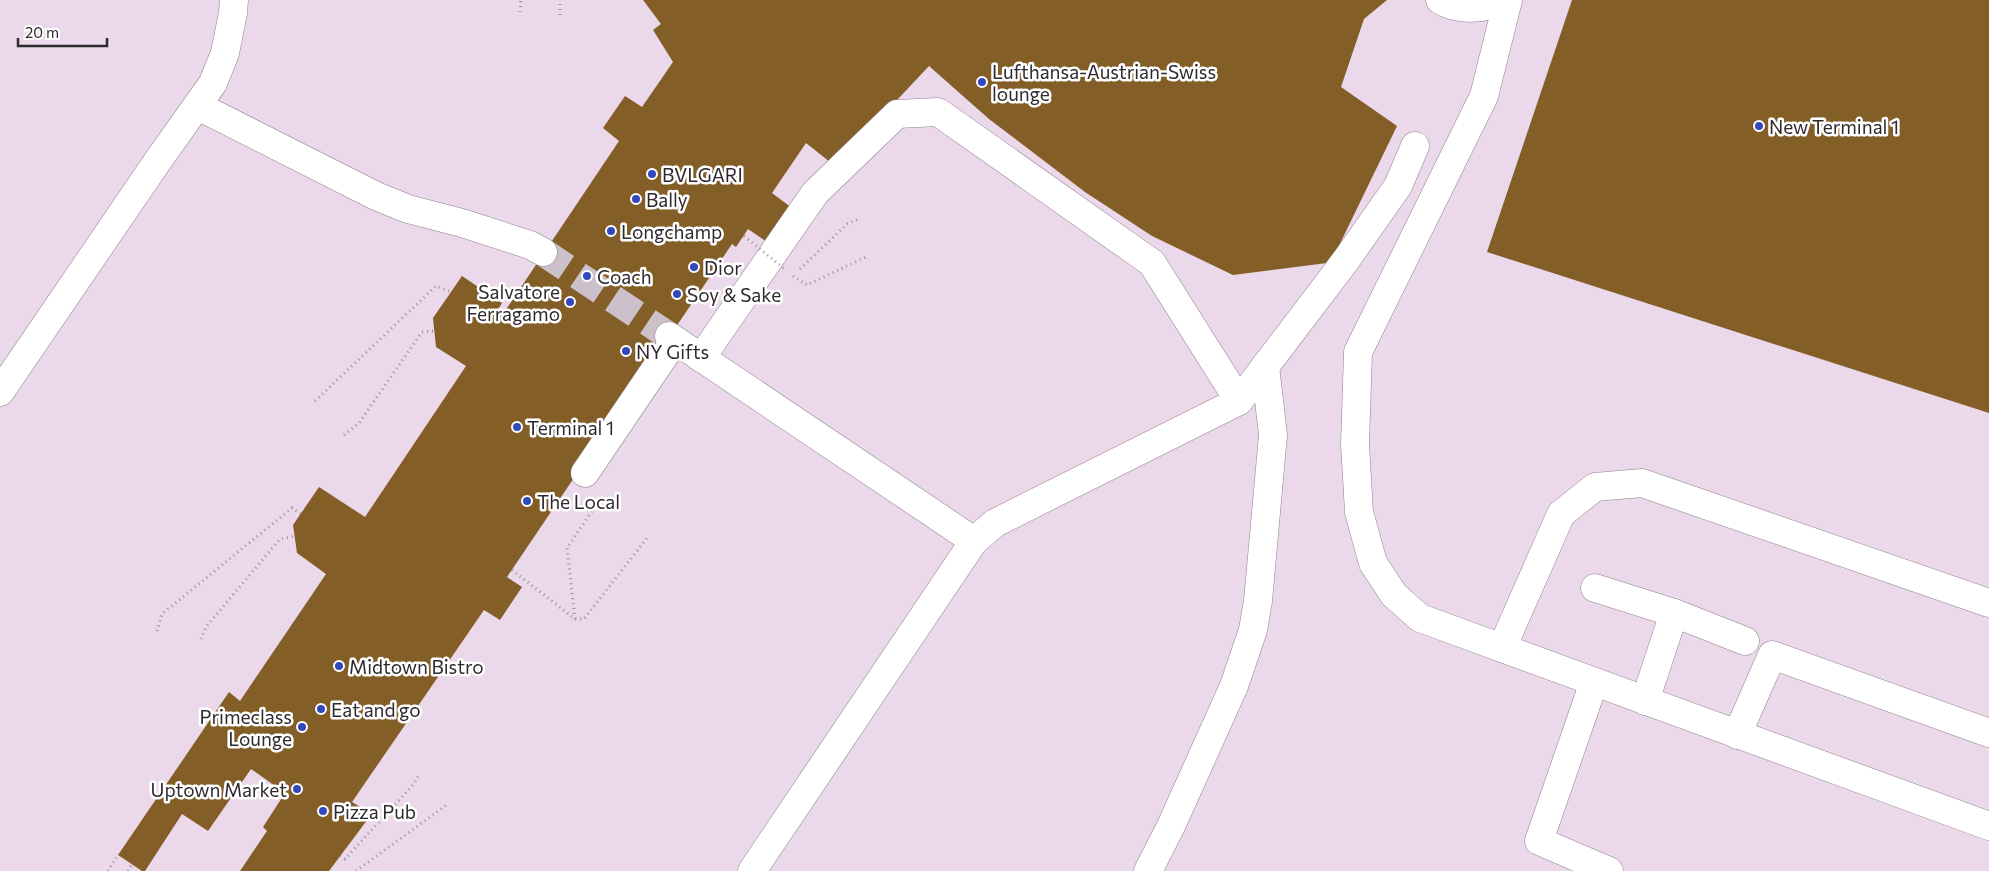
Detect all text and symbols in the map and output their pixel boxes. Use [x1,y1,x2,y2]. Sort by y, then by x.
scale bar [18,15,106,47]
text: 20 m [25,23,59,41]
place label: Lufthansa-Austrian-Swiss lounge [992,60,1216,105]
marker: Lufthansa-Austrian-Swiss lounge [976,76,988,88]
place label: New Terminal 1 [1769,115,1899,138]
marker: New Terminal 1 [1753,120,1765,132]
place label: BVLGARI [662,163,743,186]
marker: BVLGARI [646,168,658,180]
place label: Bally [646,188,688,211]
marker: Bally [630,193,642,205]
place label: Longchamp [621,220,722,243]
marker: Longchamp [605,225,617,237]
place label: Dior [704,256,742,279]
marker: Dior [688,261,700,273]
place label: Coach [597,265,652,288]
marker: Coach [581,270,593,282]
place label: Salvatore Ferragamo [467,280,560,325]
place label: Soy & Sake [687,283,781,306]
marker: Soy & Sake [671,288,683,300]
marker: Salvatore Ferragamo [564,296,576,308]
place label: NY Gifts [636,340,709,363]
marker: NY Gifts [620,345,632,357]
place label: Terminal 1 [527,416,614,439]
marker: Terminal 1 [511,421,523,433]
place label: The Local [537,490,620,513]
marker: The Local [521,495,533,507]
place label: Midtown Bistro [349,655,484,678]
marker: Midtown Bistro [333,660,345,672]
place label: Eat and go [331,698,421,721]
marker: Eat and go [315,703,327,715]
place label: Primeclass Lounge [200,705,292,750]
marker: Primeclass Lounge [296,721,308,733]
place label: Uptown Market [151,778,287,801]
marker: Uptown Market [291,783,303,795]
place label: Pizza Pub [333,800,416,823]
marker: Pizza Pub [317,805,329,817]

